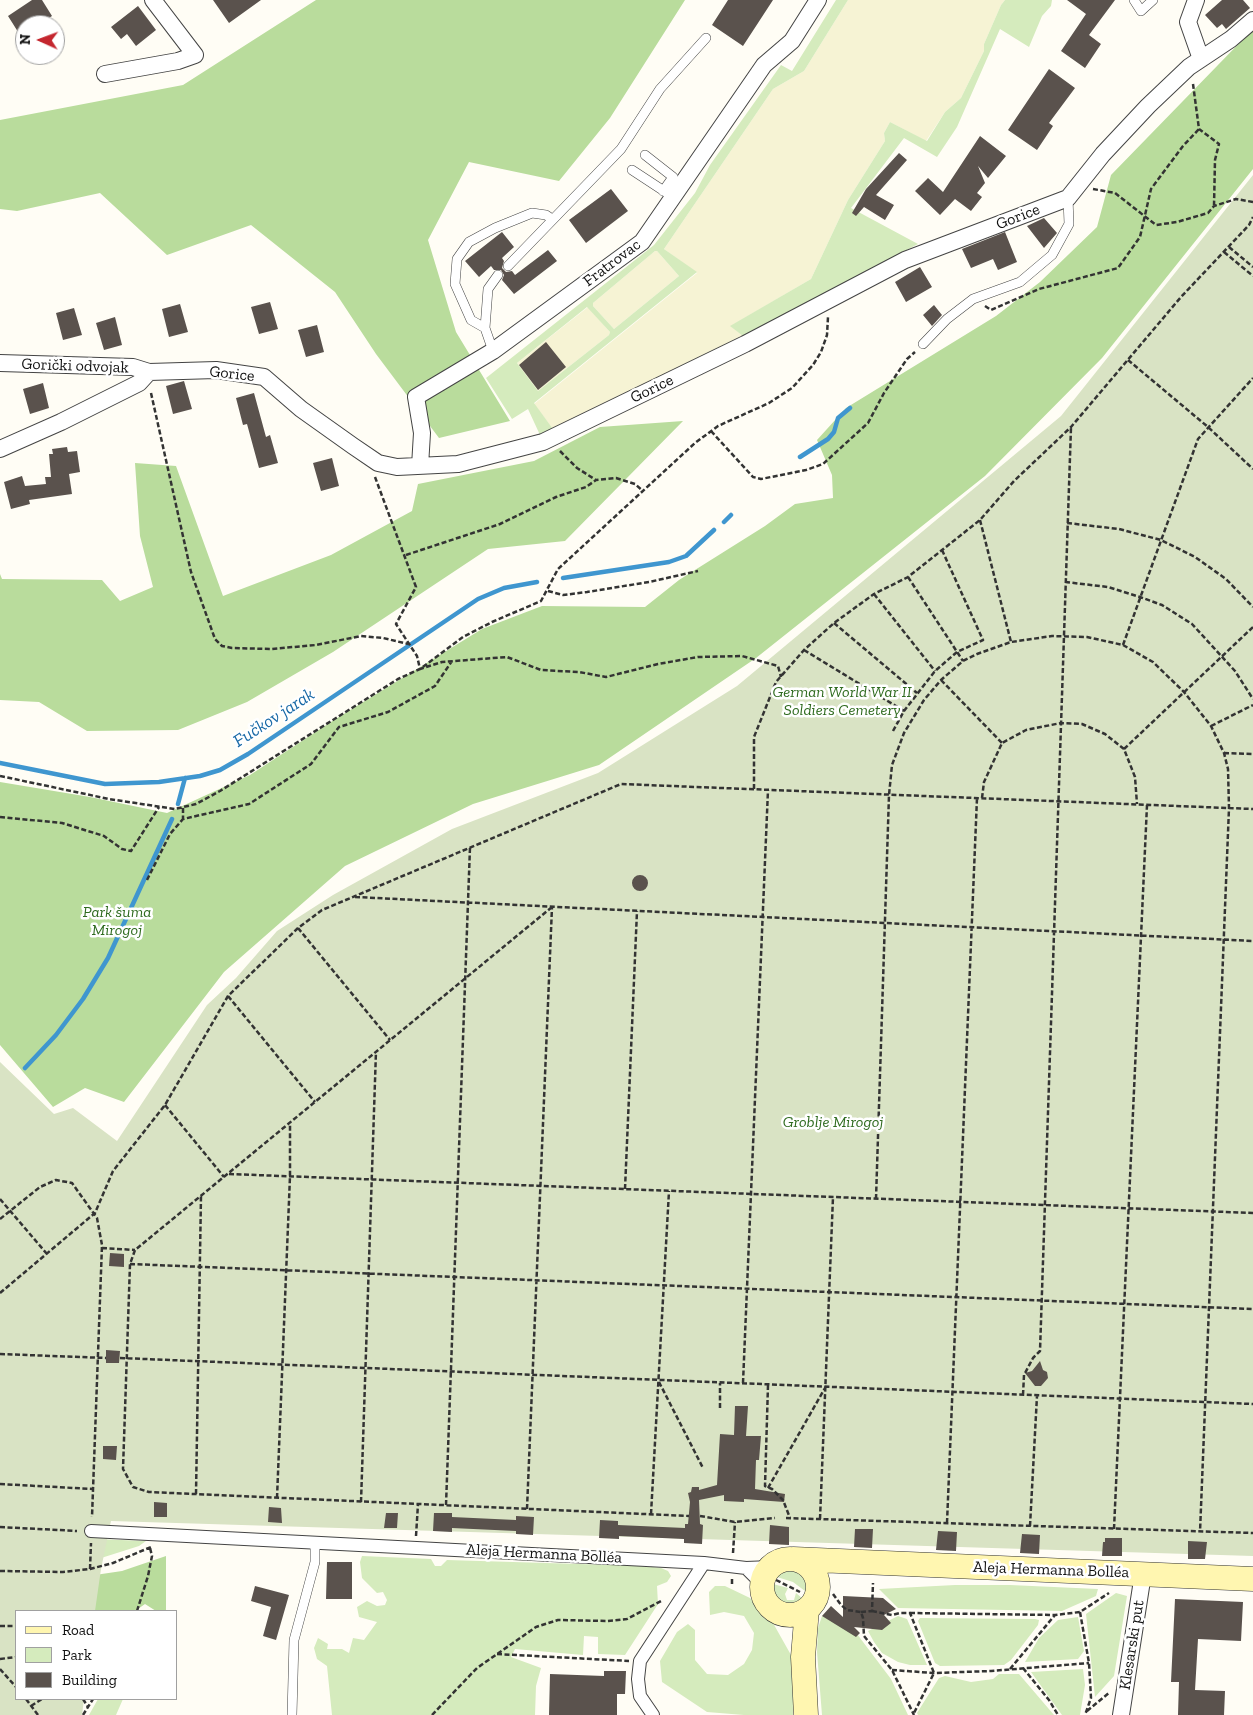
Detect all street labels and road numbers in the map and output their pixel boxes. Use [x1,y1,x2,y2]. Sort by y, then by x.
street label: Gorice [993,200,1043,234]
street label: Fratrovac [579,235,645,291]
street label: Gorički odvojak [21,355,129,377]
street label: Gorice [208,362,256,386]
street label: Gorice [627,370,677,408]
street label: Aleja Hermanna Bolléa [465,1540,623,1568]
street label: Aleja Hermanna Bolléa [973,1558,1129,1582]
street label: Klesarski put [1115,1599,1149,1691]

